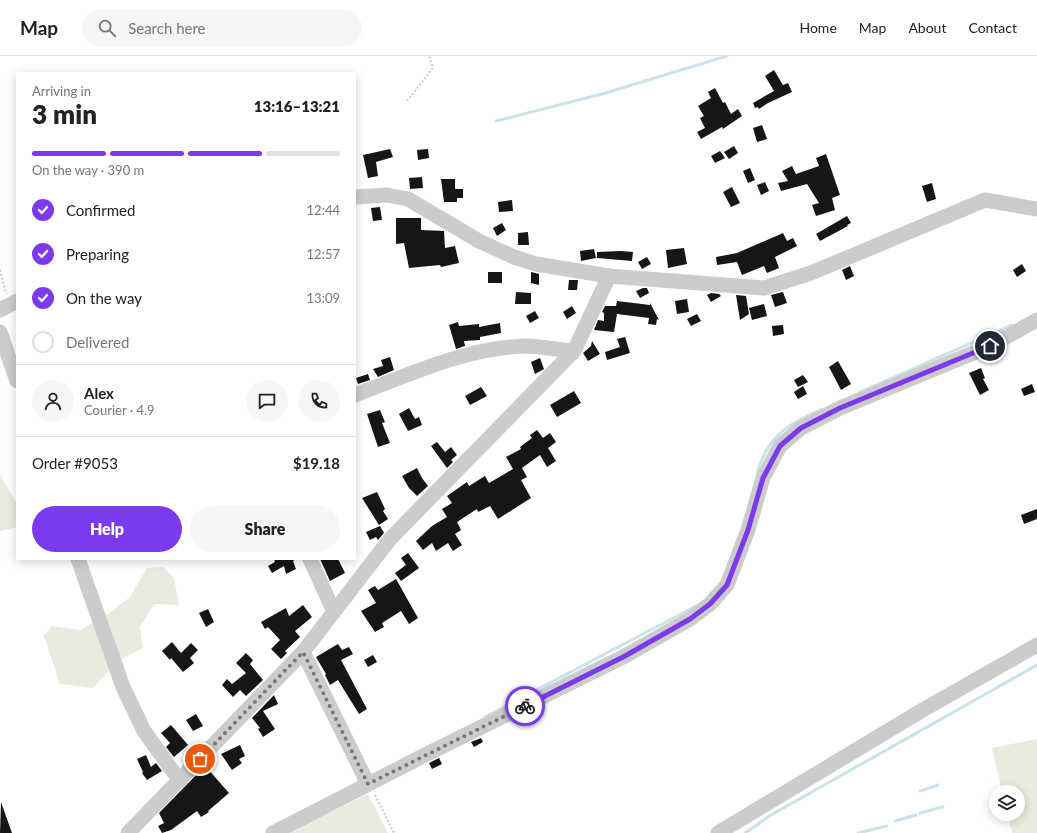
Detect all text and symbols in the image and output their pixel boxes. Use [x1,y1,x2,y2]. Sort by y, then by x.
search box [82,10,362,46]
text: Map [20,16,58,39]
icon: search [96,17,118,39]
text: Search here [128,19,206,37]
text: Home [799,19,837,36]
text: Map [859,19,886,36]
text: About [908,19,946,36]
text: Contact [968,19,1017,36]
text: Arriving in [32,83,91,99]
text: 13:16–13:21 [254,97,340,115]
text: 3 min [32,98,97,130]
text: On the way · 390 m [32,162,144,178]
icon: check [32,199,54,221]
text: Confirmed [66,201,135,219]
text: 12:44 [307,202,340,218]
icon: check [32,243,54,265]
text: Preparing [66,245,129,263]
text: 12:57 [307,246,340,262]
icon: check [32,287,54,309]
text: On the way [66,289,142,307]
text: 13:09 [307,290,340,306]
pin [973,329,1007,363]
text: Delivered [66,333,129,351]
icon: home [979,335,1001,357]
button: person [32,380,74,422]
button: chat [246,380,288,422]
button: phone [298,380,340,422]
text: Alex [84,384,114,402]
text: Courier · 4.9 [84,402,155,418]
text: Order #9053 [32,454,118,472]
text: $19.18 [293,454,340,472]
button: Help [32,506,182,552]
button: Share [190,506,340,552]
courier [505,686,545,726]
icon: bike [514,695,536,717]
pin [183,742,217,776]
icon: bag [189,748,211,770]
map controls [989,785,1025,821]
button: layers [989,785,1025,821]

